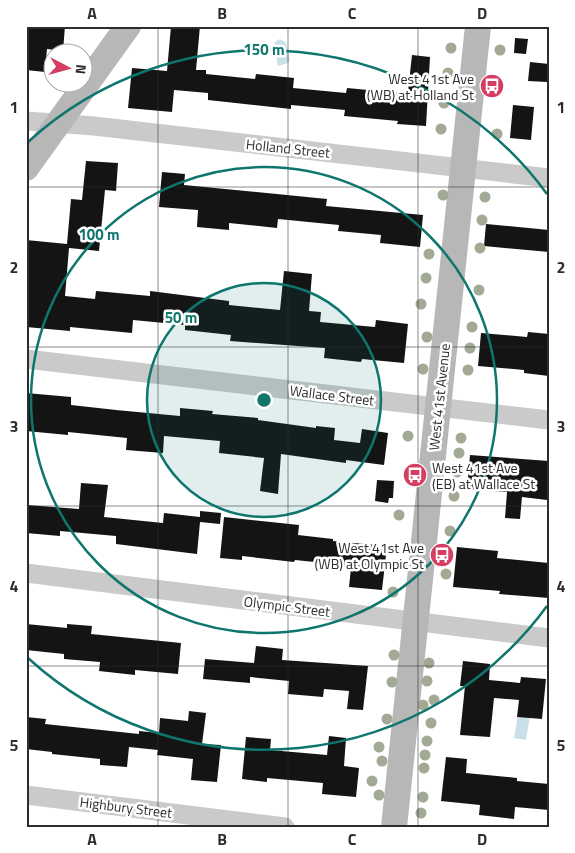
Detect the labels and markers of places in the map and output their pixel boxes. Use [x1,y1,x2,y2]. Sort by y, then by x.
place label: West 41st Ave (WB) at Holland St [367,68,474,105]
bus stop icon: West 41st Ave (WB) at Holland St [479,73,505,99]
centre of rings [255,391,273,409]
place label: West 41st Ave (EB) at Wallace St [432,457,535,494]
bus stop icon: West 41st Ave (EB) at Wallace St [402,462,428,488]
place label: West 41st Ave (WB) at Olympic St [315,537,424,574]
bus stop icon: West 41st Ave (WB) at Olympic St [429,542,455,568]

